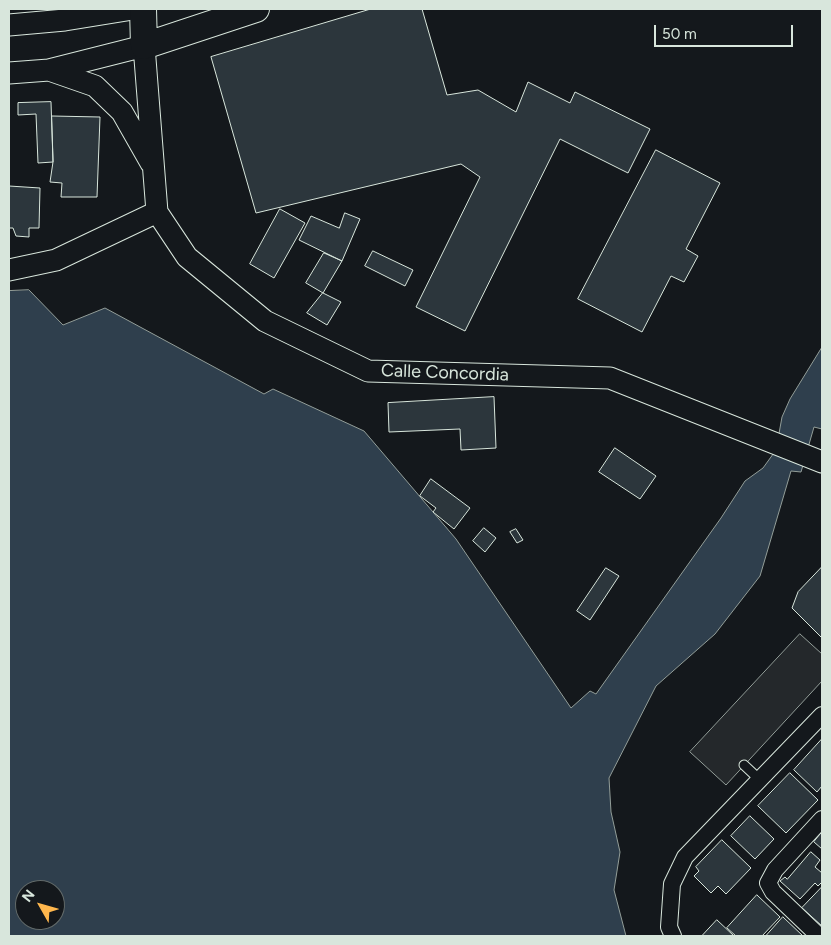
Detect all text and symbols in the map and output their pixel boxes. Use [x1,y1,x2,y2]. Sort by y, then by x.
scale bar [656,15,795,47]
text: 50 m [662,25,697,43]
street label: Calle Concordia [381,360,509,386]
north arrow [15,880,65,930]
text: N [19,887,39,906]

